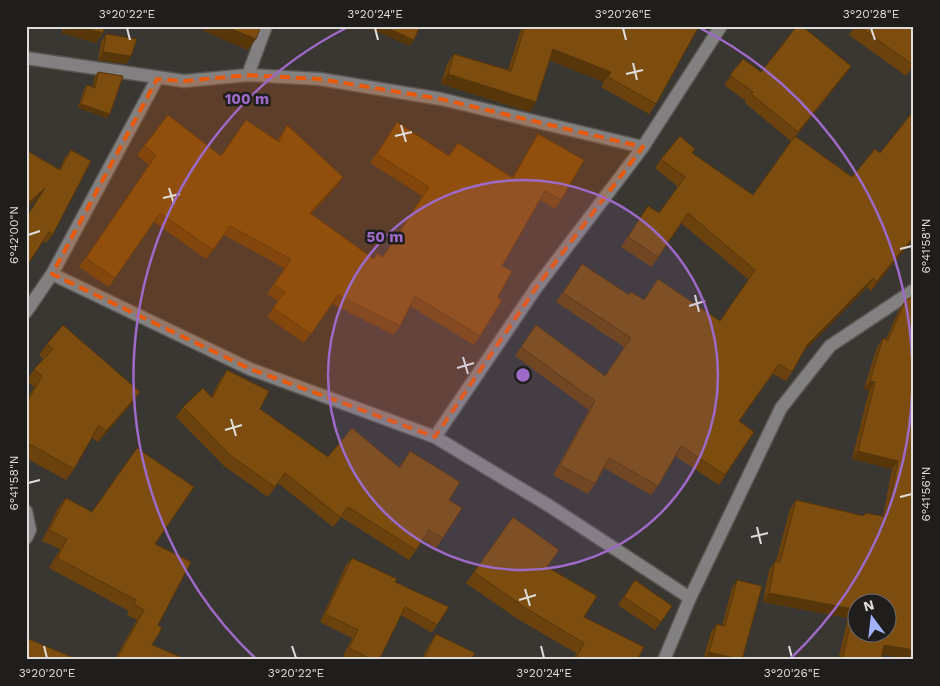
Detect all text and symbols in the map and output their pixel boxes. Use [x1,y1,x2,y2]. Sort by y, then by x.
text: 3°20'22"E [99,7,155,21]
text: 3°20'24"E [347,7,403,21]
text: 3°20'26"E [595,7,652,21]
text: 3°20'28"E [843,7,900,21]
text: 100 m [225,90,269,108]
text: 6°42'00"N [7,206,21,264]
text: 6°41'58"N [919,218,933,274]
text: 50 m [367,228,403,246]
centre of rings [514,366,532,384]
text: 6°41'58"N [7,455,21,511]
text: 6°41'56"N [919,466,933,522]
north arrow [848,594,898,644]
text: N [862,596,876,615]
text: 3°20'20"E [19,666,76,680]
text: 3°20'22"E [268,666,324,680]
text: 3°20'24"E [516,666,572,680]
text: 3°20'26"E [764,666,821,680]

